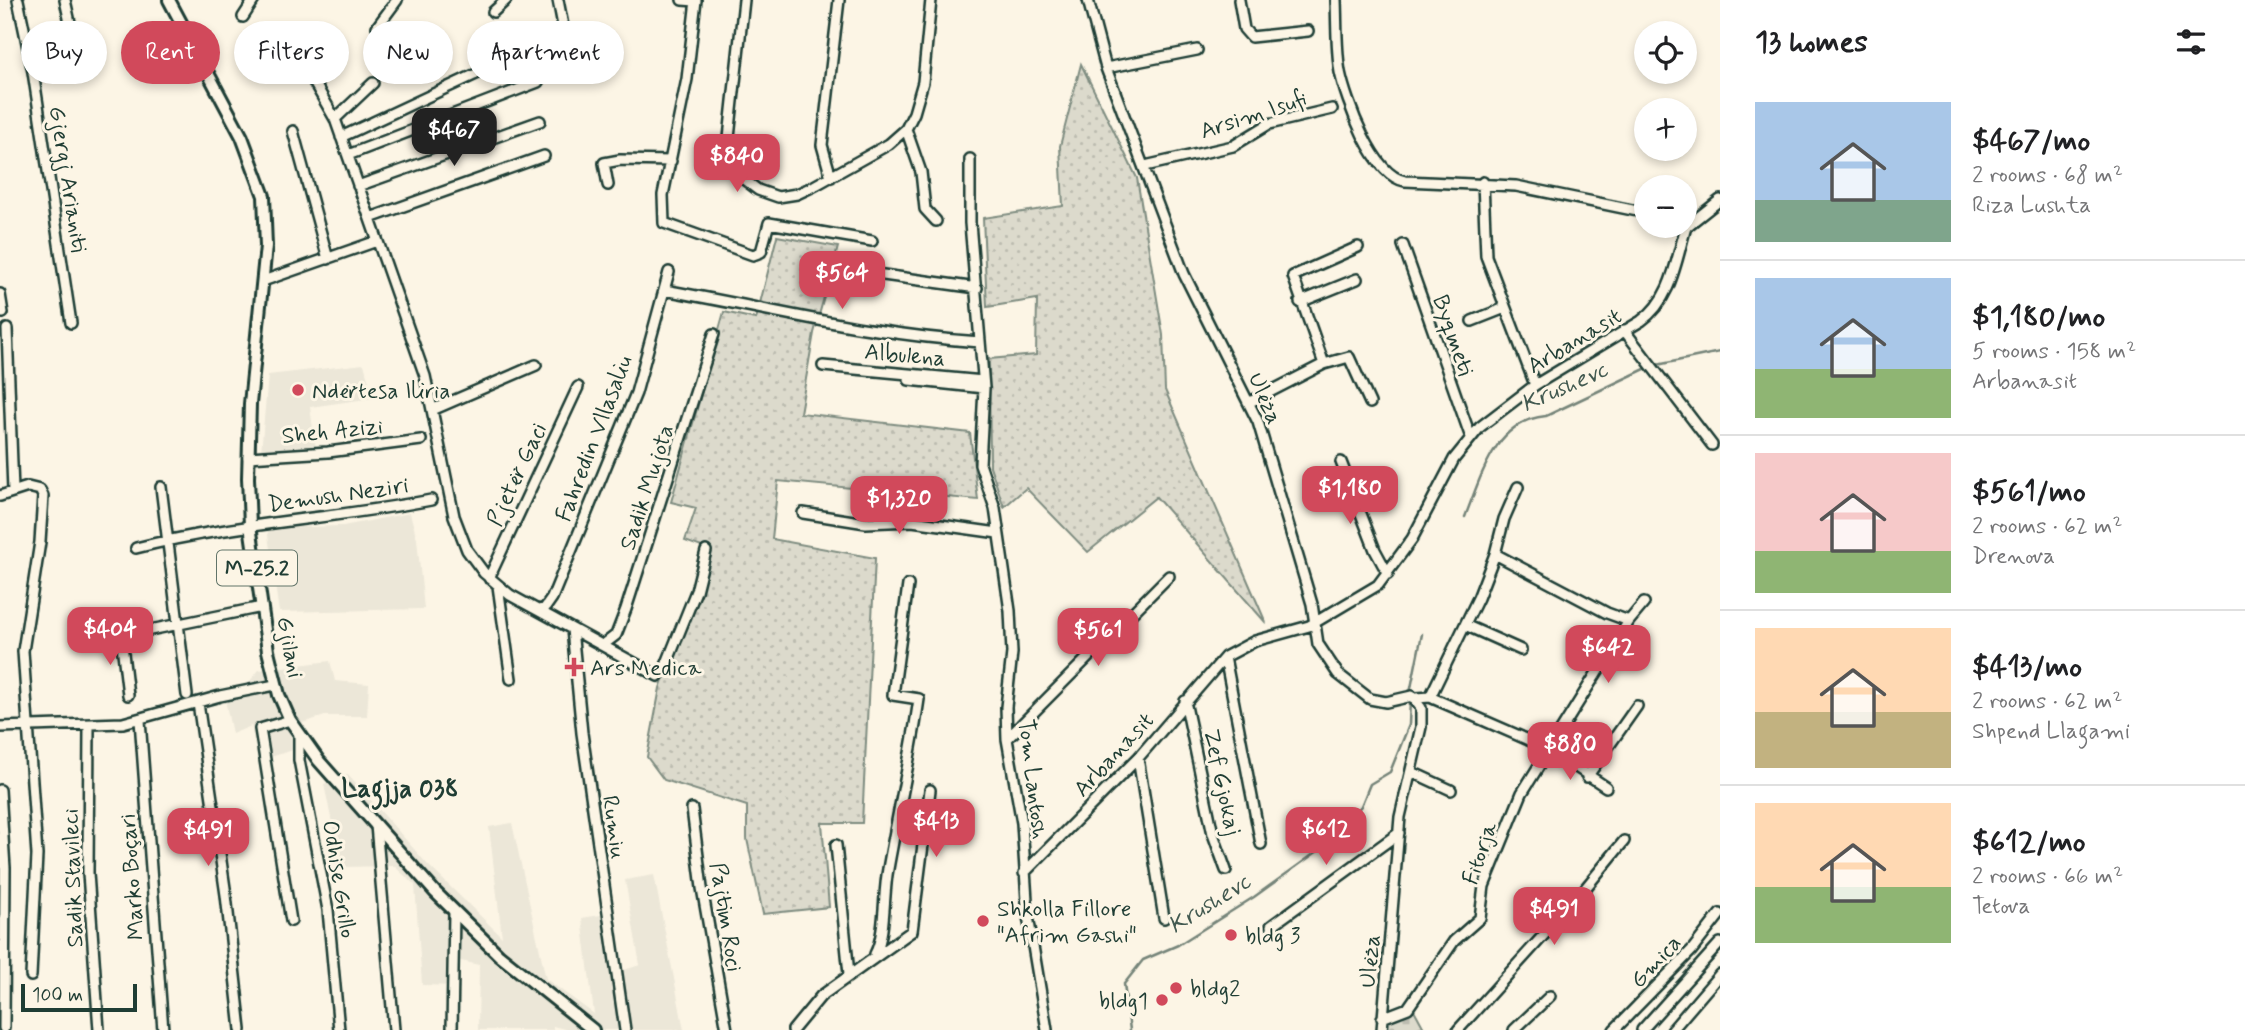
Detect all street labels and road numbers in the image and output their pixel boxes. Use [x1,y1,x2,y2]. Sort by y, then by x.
street label: Arsim Isufi [1197,85,1311,147]
street label: Gjergj Arianiti [41,104,93,255]
street label: Byqmeti [1424,291,1480,380]
street label: Arbanasit [1522,302,1628,382]
street label: Albulena [863,338,947,374]
street label: Fahredin Vllasaliu [549,351,640,526]
street label: Ulëza [1240,368,1288,429]
street label: Sheh Azizi [280,412,384,452]
street label: Pjetër Gaci [481,418,555,532]
street label: Sadik Mujota [613,421,682,554]
street label: Demush Neziri [266,471,411,521]
road number: M-25.2 [217,550,297,586]
street label: Gjilani [268,614,310,681]
street label: Arbanasit [1068,707,1161,804]
street label: Tom Lantosh [1010,717,1054,841]
street label: Zef Gjokaj [1195,726,1247,838]
street label: Rumiu [594,794,632,861]
street label: Sadik Stavileci [57,808,91,948]
street label: Marko Boçari [114,812,152,941]
street label: Odhise Grillo [314,818,362,940]
street label: Fitorja [1456,818,1506,889]
street label: Pajtim Roci [702,860,748,974]
street label: Gmica [1624,929,1689,996]
street label: Ulëza [1353,933,1389,989]

